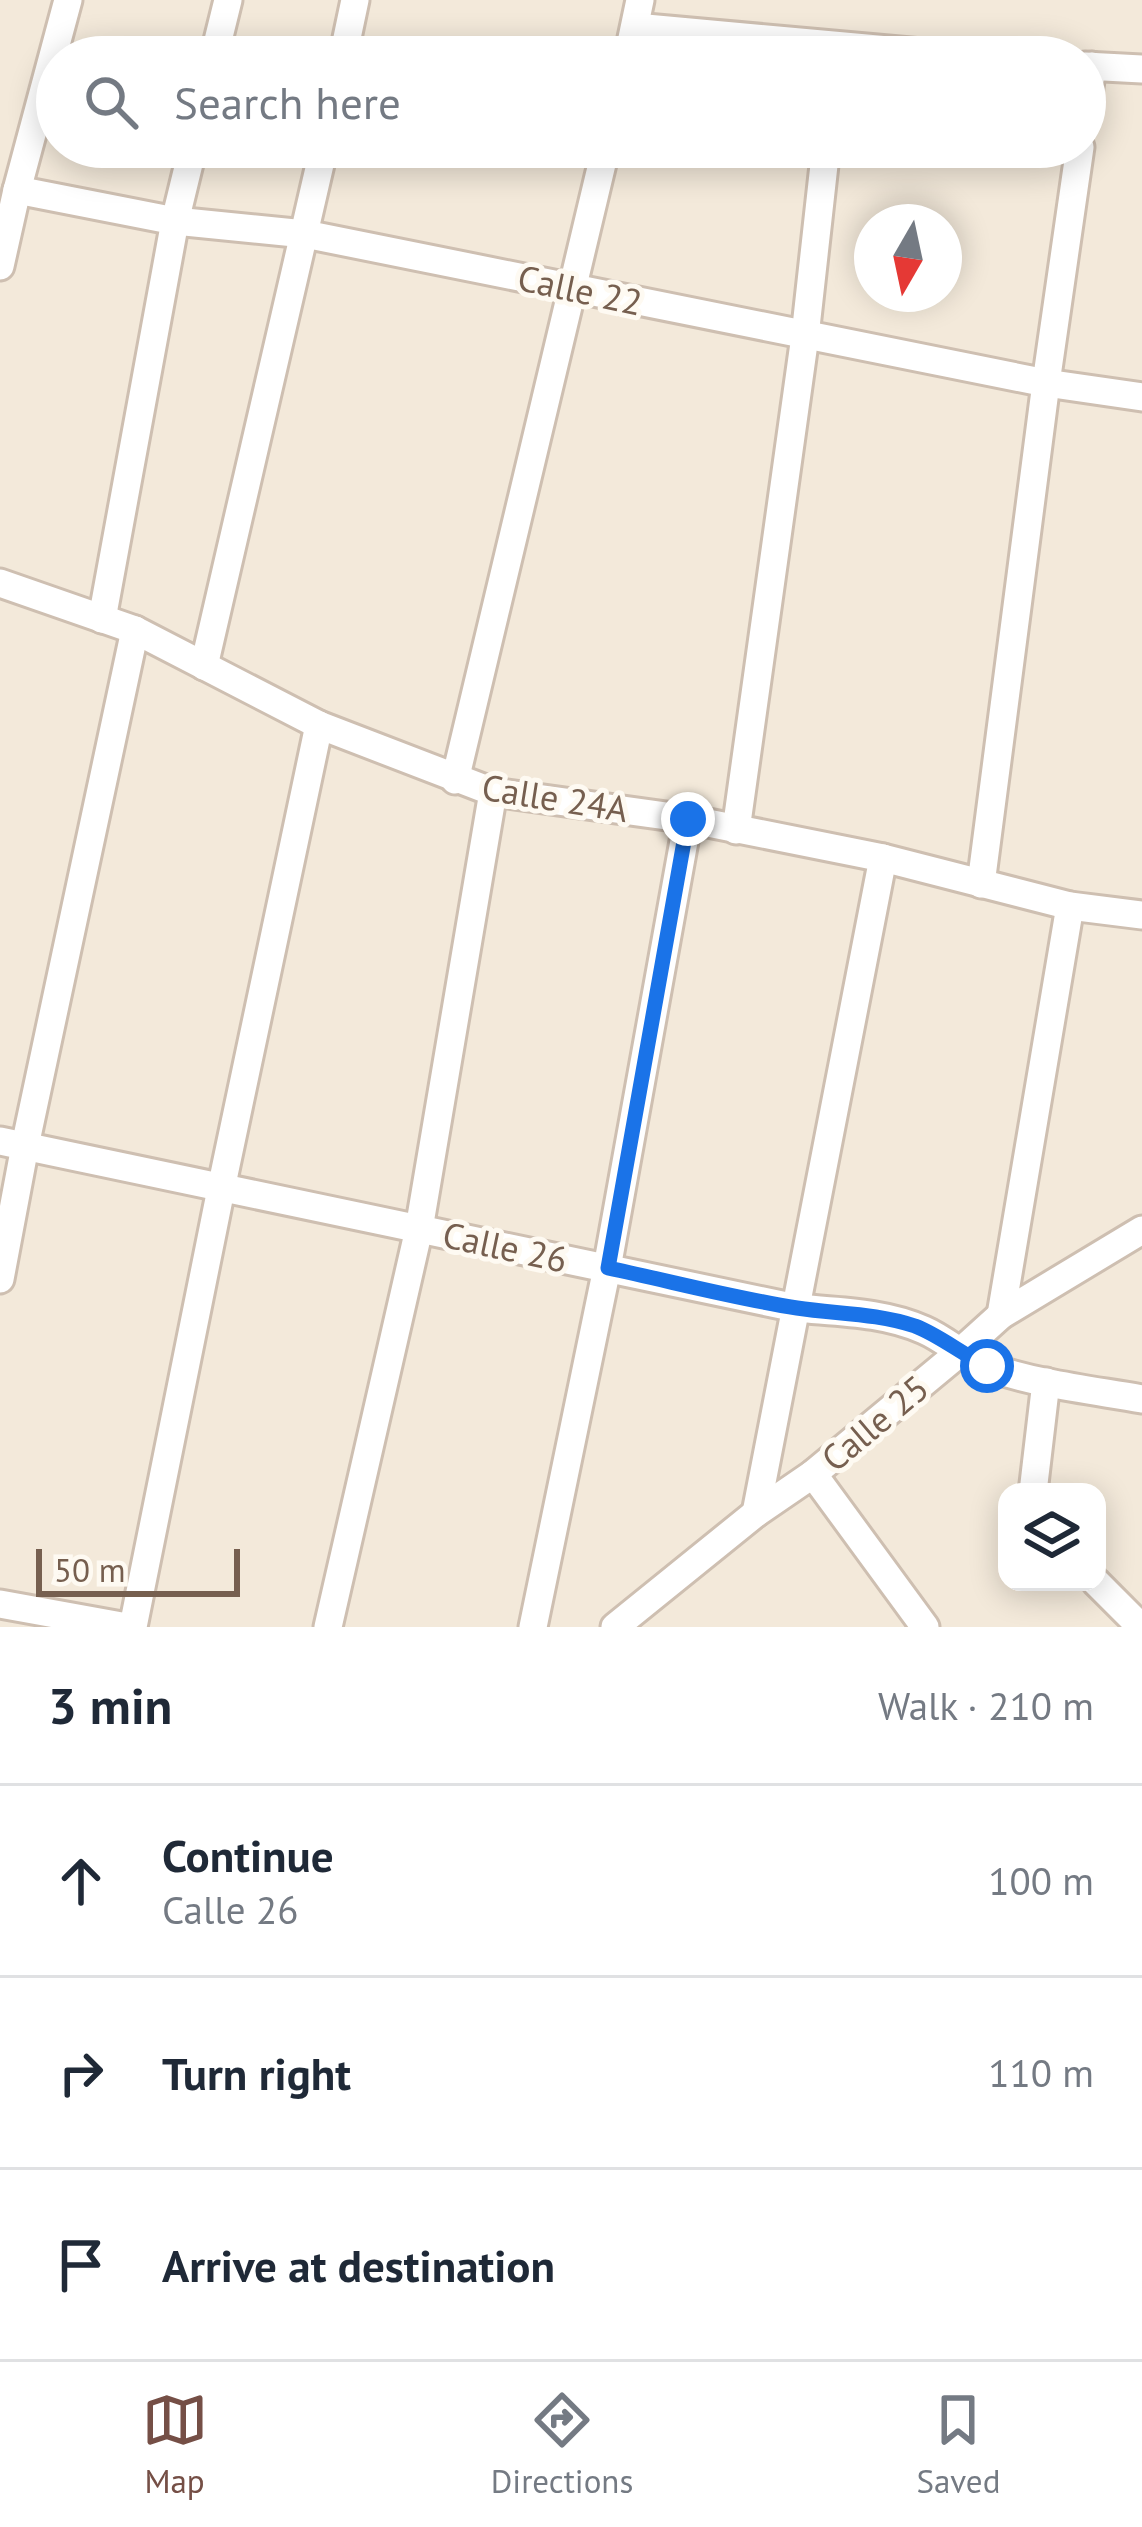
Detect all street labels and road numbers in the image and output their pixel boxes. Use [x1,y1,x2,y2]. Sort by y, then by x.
street label: Calle 22 [514,253,647,326]
street label: Calle 24A [479,763,631,832]
street label: Calle 26 [439,1210,572,1283]
street label: Calle 25 [811,1364,938,1481]

